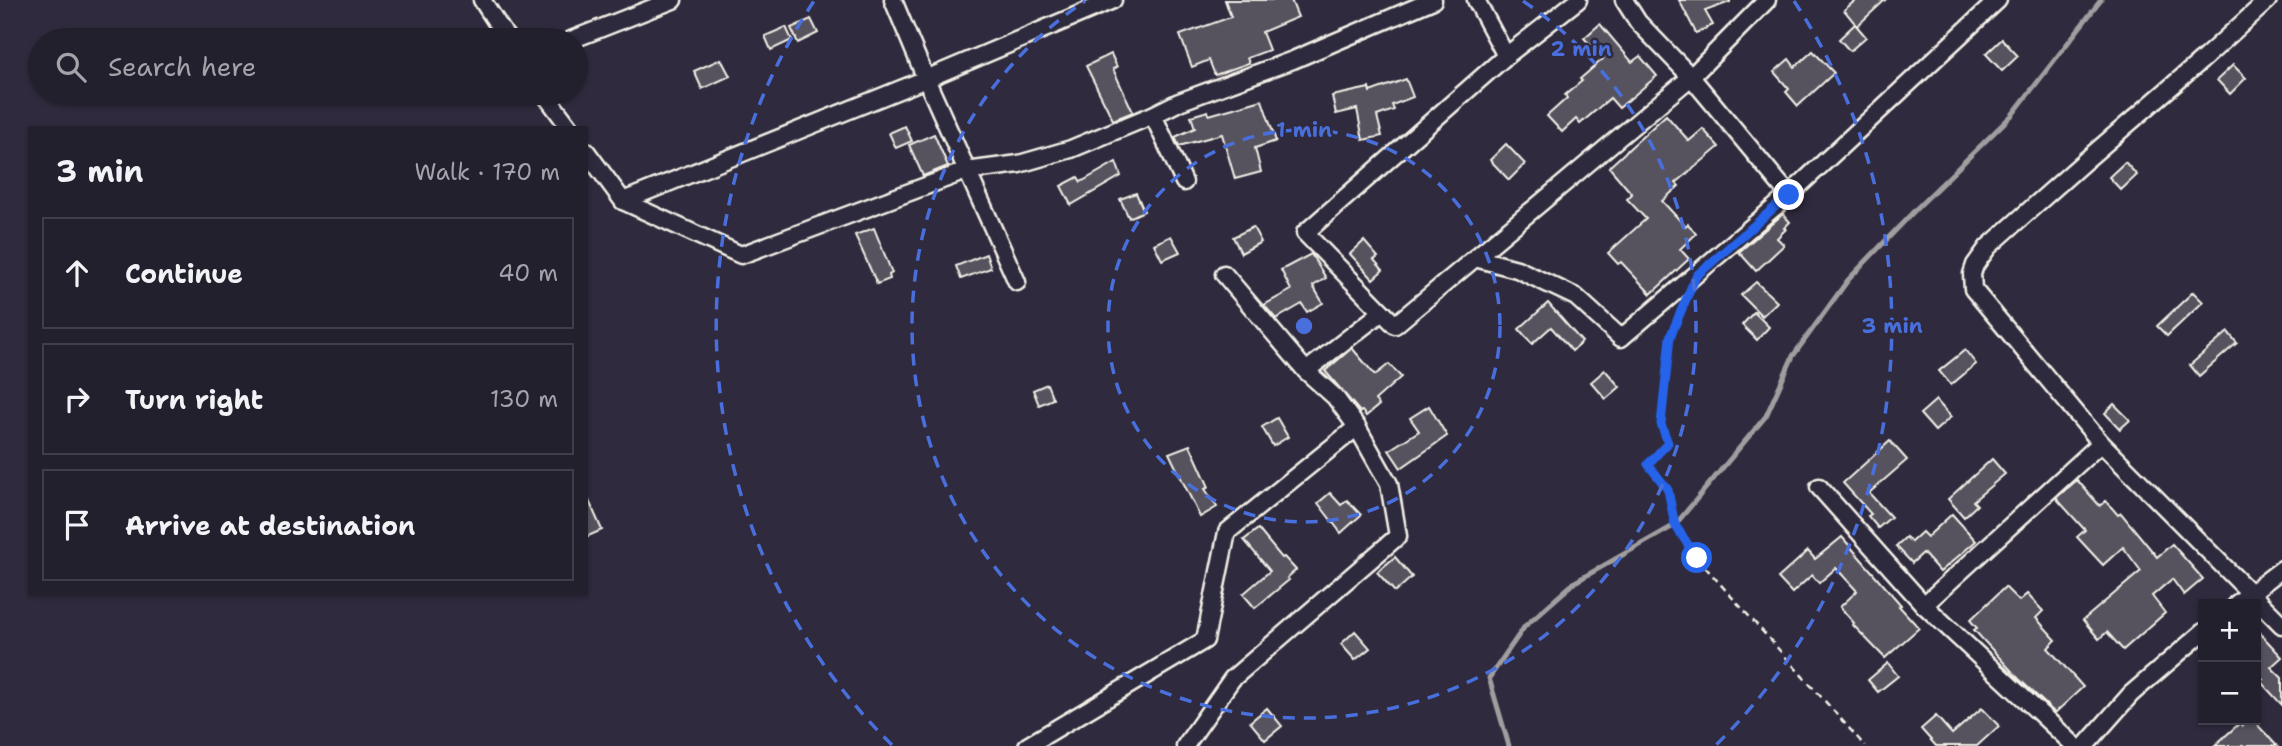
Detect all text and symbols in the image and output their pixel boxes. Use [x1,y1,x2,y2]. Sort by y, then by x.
search box [28,28,588,105]
text: 2 min [1550,35,1612,63]
icon: search [52,48,90,86]
text: Search here [108,49,257,84]
text: 1 min [1276,116,1332,144]
text: 3 min [56,151,143,192]
text: Walk · 170 m [415,157,560,187]
route end [1773,179,1804,210]
icon: ahead [58,254,96,292]
text: Continue [125,256,243,291]
text: 40 m [498,258,558,288]
text: 3 min [1861,312,1923,340]
centre of rings [1292,314,1316,338]
icon: right [58,380,96,418]
text: Turn right [125,382,263,417]
text: 130 m [490,384,558,414]
icon: arrive [58,506,96,544]
text: Arrive at destination [125,508,415,543]
route start [1681,542,1712,573]
map controls [2198,599,2261,725]
button: + [2198,599,2261,662]
button: − [2198,662,2261,725]

